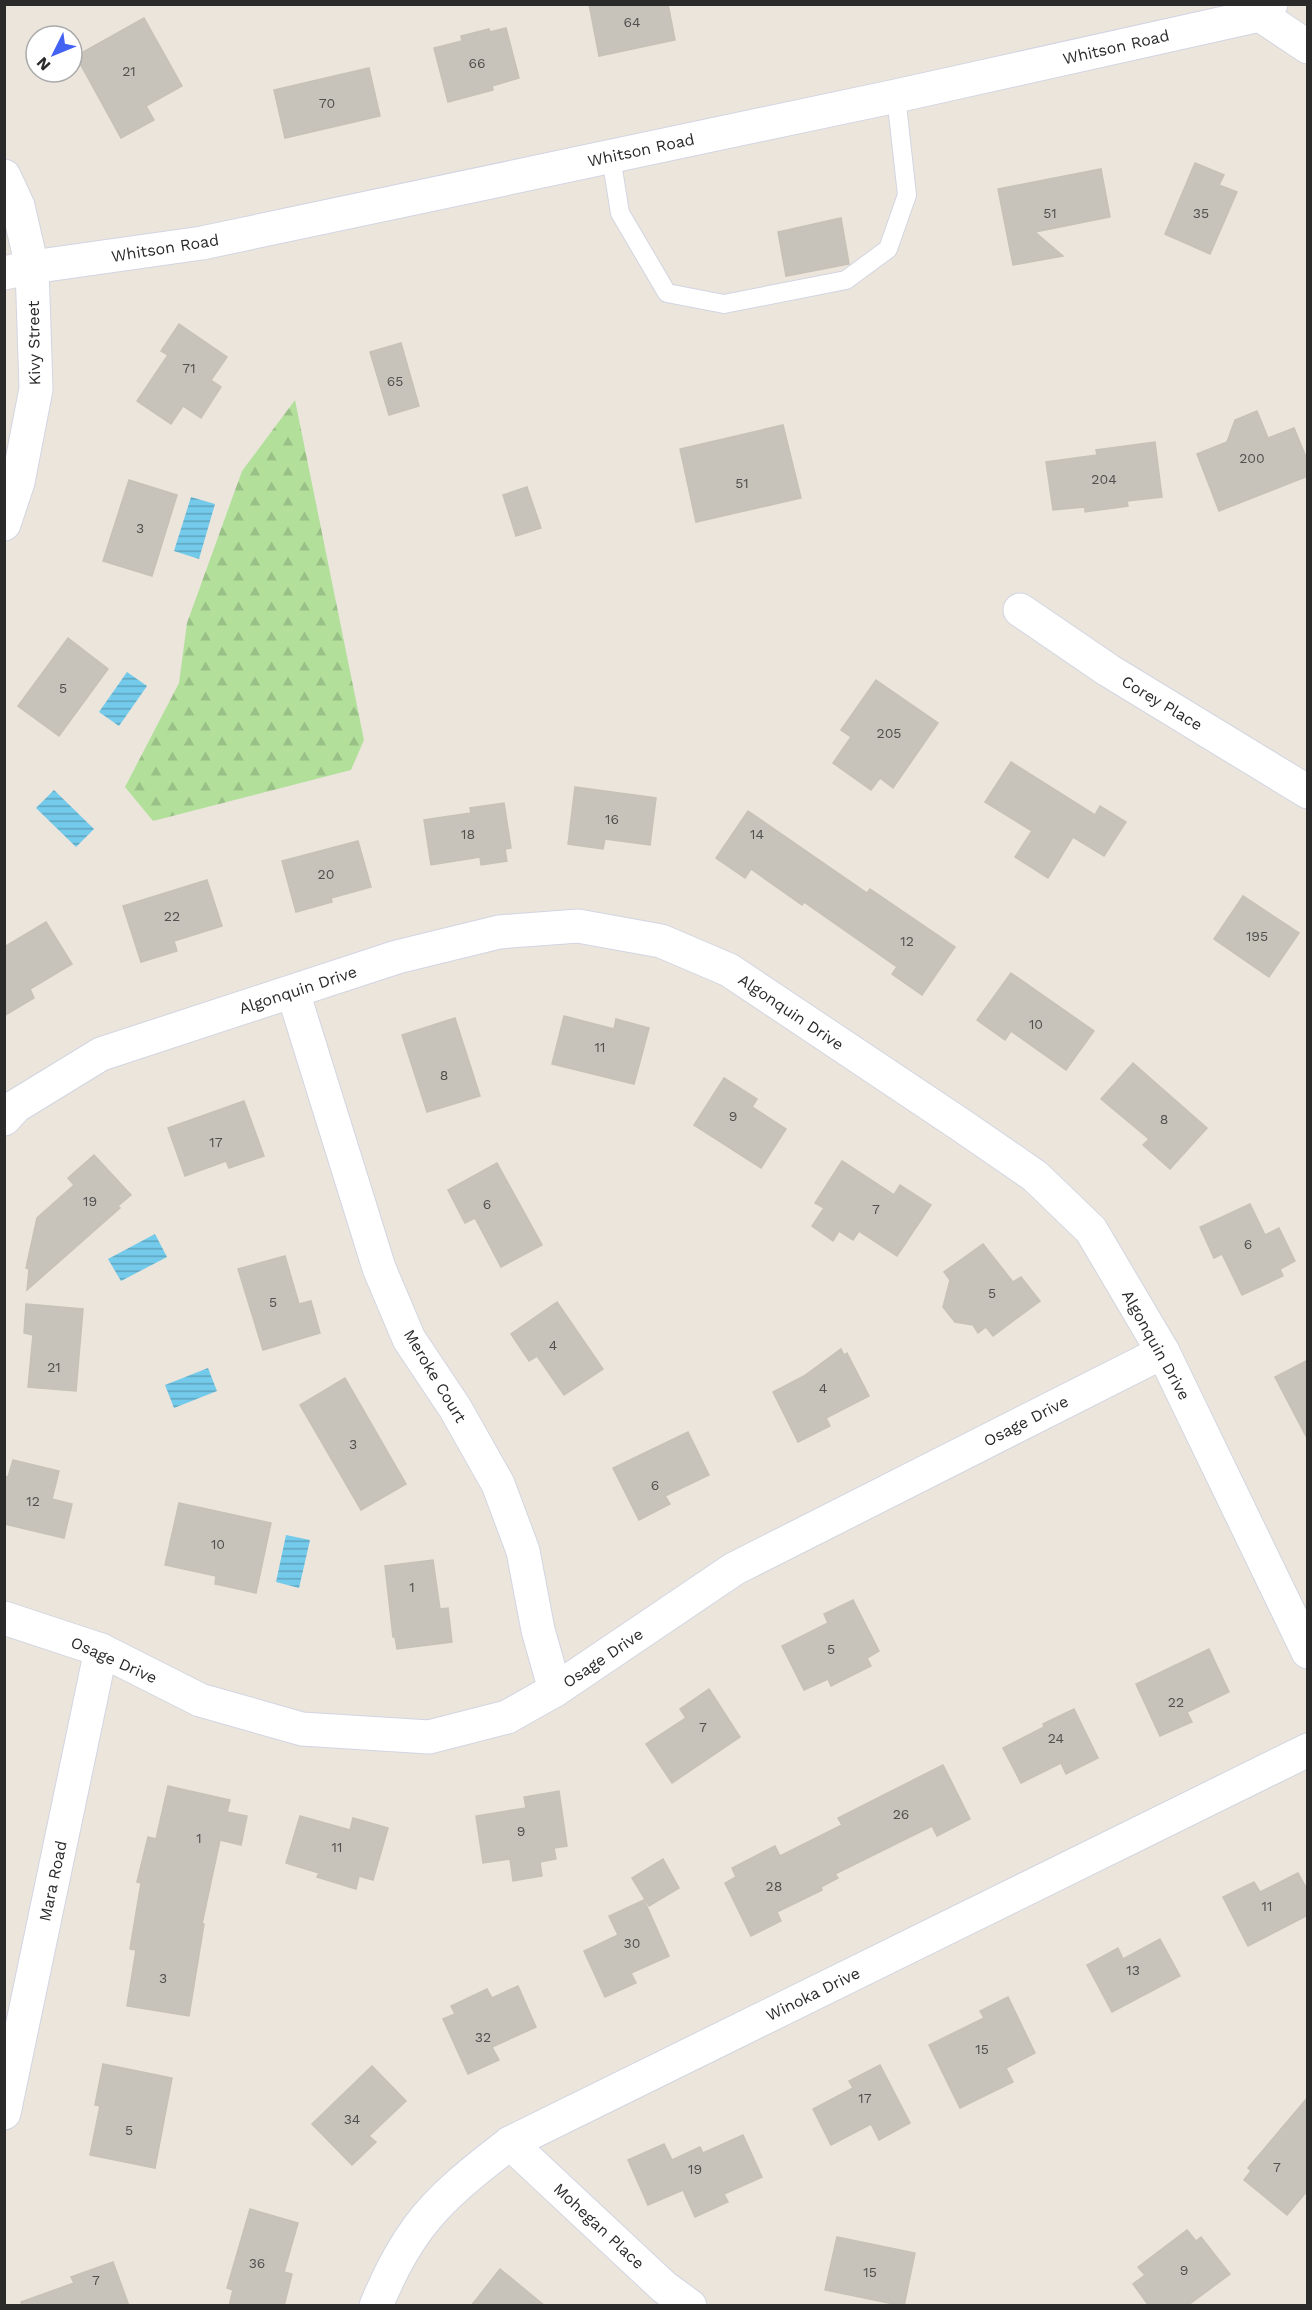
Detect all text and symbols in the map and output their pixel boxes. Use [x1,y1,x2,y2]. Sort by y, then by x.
house number: 64 [623,14,641,30]
north arrow [24,24,84,84]
street label: Whitson Road [1061,26,1171,68]
text: N [32,53,54,75]
house number: 66 [468,55,486,71]
house number: 21 [122,63,136,79]
house number: 70 [319,95,335,111]
street label: Whitson Road [586,129,696,171]
house number: 51 [1043,205,1057,221]
house number: 35 [1193,205,1209,221]
street label: Whitson Road [110,230,220,266]
street label: Kivy Street [24,300,44,385]
house number: 71 [182,360,196,376]
house number: 65 [387,373,403,389]
house number: 200 [1239,450,1265,466]
house number: 204 [1091,471,1117,487]
house number: 51 [735,475,749,491]
house number: 3 [136,520,144,536]
street label: Corey Place [1118,671,1206,735]
house number: 5 [59,680,67,696]
house number: 205 [876,725,902,741]
house number: 16 [605,811,619,827]
house number: 18 [461,826,475,842]
house number: 14 [750,826,764,842]
house number: 20 [318,866,334,882]
house number: 22 [164,908,180,924]
house number: 195 [1246,928,1268,944]
house number: 12 [900,933,914,949]
street label: Algonquin Drive [237,962,359,1018]
street label: Algonquin Drive [735,970,847,1054]
house number: 10 [1029,1016,1043,1032]
house number: 11 [595,1039,605,1055]
house number: 8 [440,1067,448,1083]
house number: 9 [729,1108,737,1124]
house number: 8 [1160,1111,1168,1127]
house number: 17 [209,1134,223,1150]
house number: 19 [83,1193,97,1209]
house number: 6 [483,1196,491,1212]
house number: 7 [872,1201,880,1217]
house number: 6 [1244,1236,1252,1252]
house number: 5 [988,1285,996,1301]
street label: Algonquin Drive [1118,1287,1194,1403]
house number: 5 [269,1294,277,1310]
street label: Meroke Court [400,1326,470,1426]
house number: 4 [549,1337,557,1353]
house number: 21 [47,1359,61,1375]
house number: 4 [819,1380,827,1396]
street label: Osage Drive [980,1392,1072,1450]
house number: 3 [349,1436,357,1452]
house number: 6 [651,1477,659,1493]
house number: 12 [26,1493,40,1509]
house number: 10 [211,1536,225,1552]
house number: 1 [409,1579,415,1595]
street label: Osage Drive [559,1624,647,1692]
street label: Osage Drive [68,1633,160,1687]
house number: 5 [827,1641,835,1657]
house number: 22 [1168,1694,1184,1710]
house number: 7 [699,1719,707,1735]
house number: 24 [1048,1730,1064,1746]
house number: 26 [893,1806,909,1822]
house number: 9 [517,1823,525,1839]
house number: 1 [196,1830,202,1846]
street label: Mara Road [35,1839,71,1923]
house number: 11 [332,1839,342,1855]
house number: 28 [766,1878,782,1894]
house number: 11 [1262,1898,1272,1914]
house number: 30 [624,1935,640,1951]
house number: 13 [1126,1962,1140,1978]
street label: Winoka Drive [763,1963,863,2025]
house number: 3 [159,1970,167,1986]
house number: 32 [475,2029,491,2045]
house number: 15 [975,2041,989,2057]
house number: 17 [858,2090,872,2106]
house number: 34 [344,2111,360,2127]
house number: 5 [125,2122,133,2138]
house number: 7 [1273,2159,1281,2175]
house number: 19 [688,2161,702,2177]
street label: Mohegan Place [550,2179,648,2273]
house number: 36 [249,2255,265,2271]
house number: 9 [1180,2262,1188,2278]
house number: 15 [863,2264,877,2280]
house number: 7 [92,2272,100,2288]

